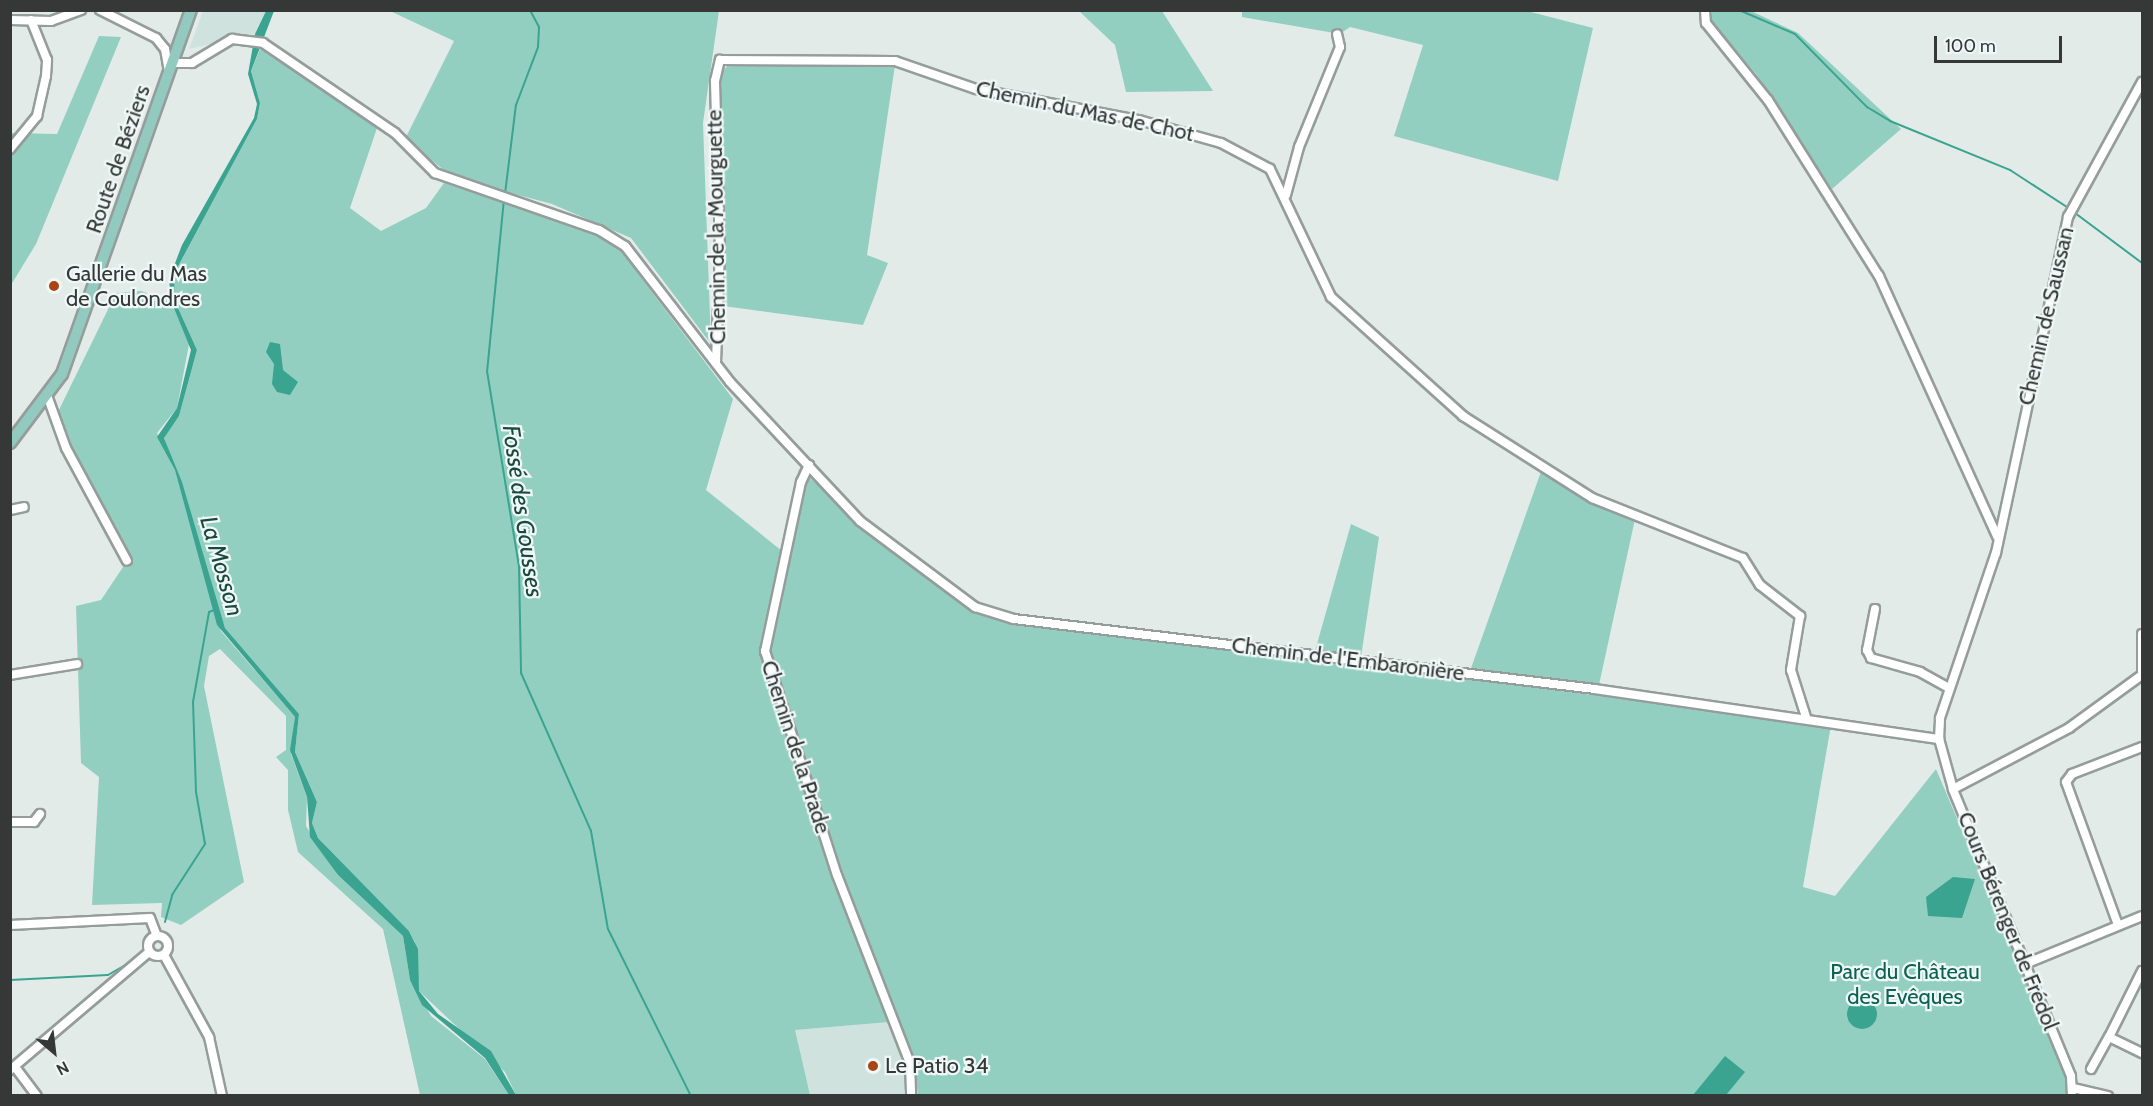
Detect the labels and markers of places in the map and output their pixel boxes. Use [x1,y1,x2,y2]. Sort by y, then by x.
place label: Gallerie du Mas de Coulondres [66,260,207,312]
marker: Gallerie du Mas de Coulondres [47,279,61,293]
place label: Le Patio 34 [885,1053,988,1079]
marker: Le Patio 34 [866,1059,880,1073]

